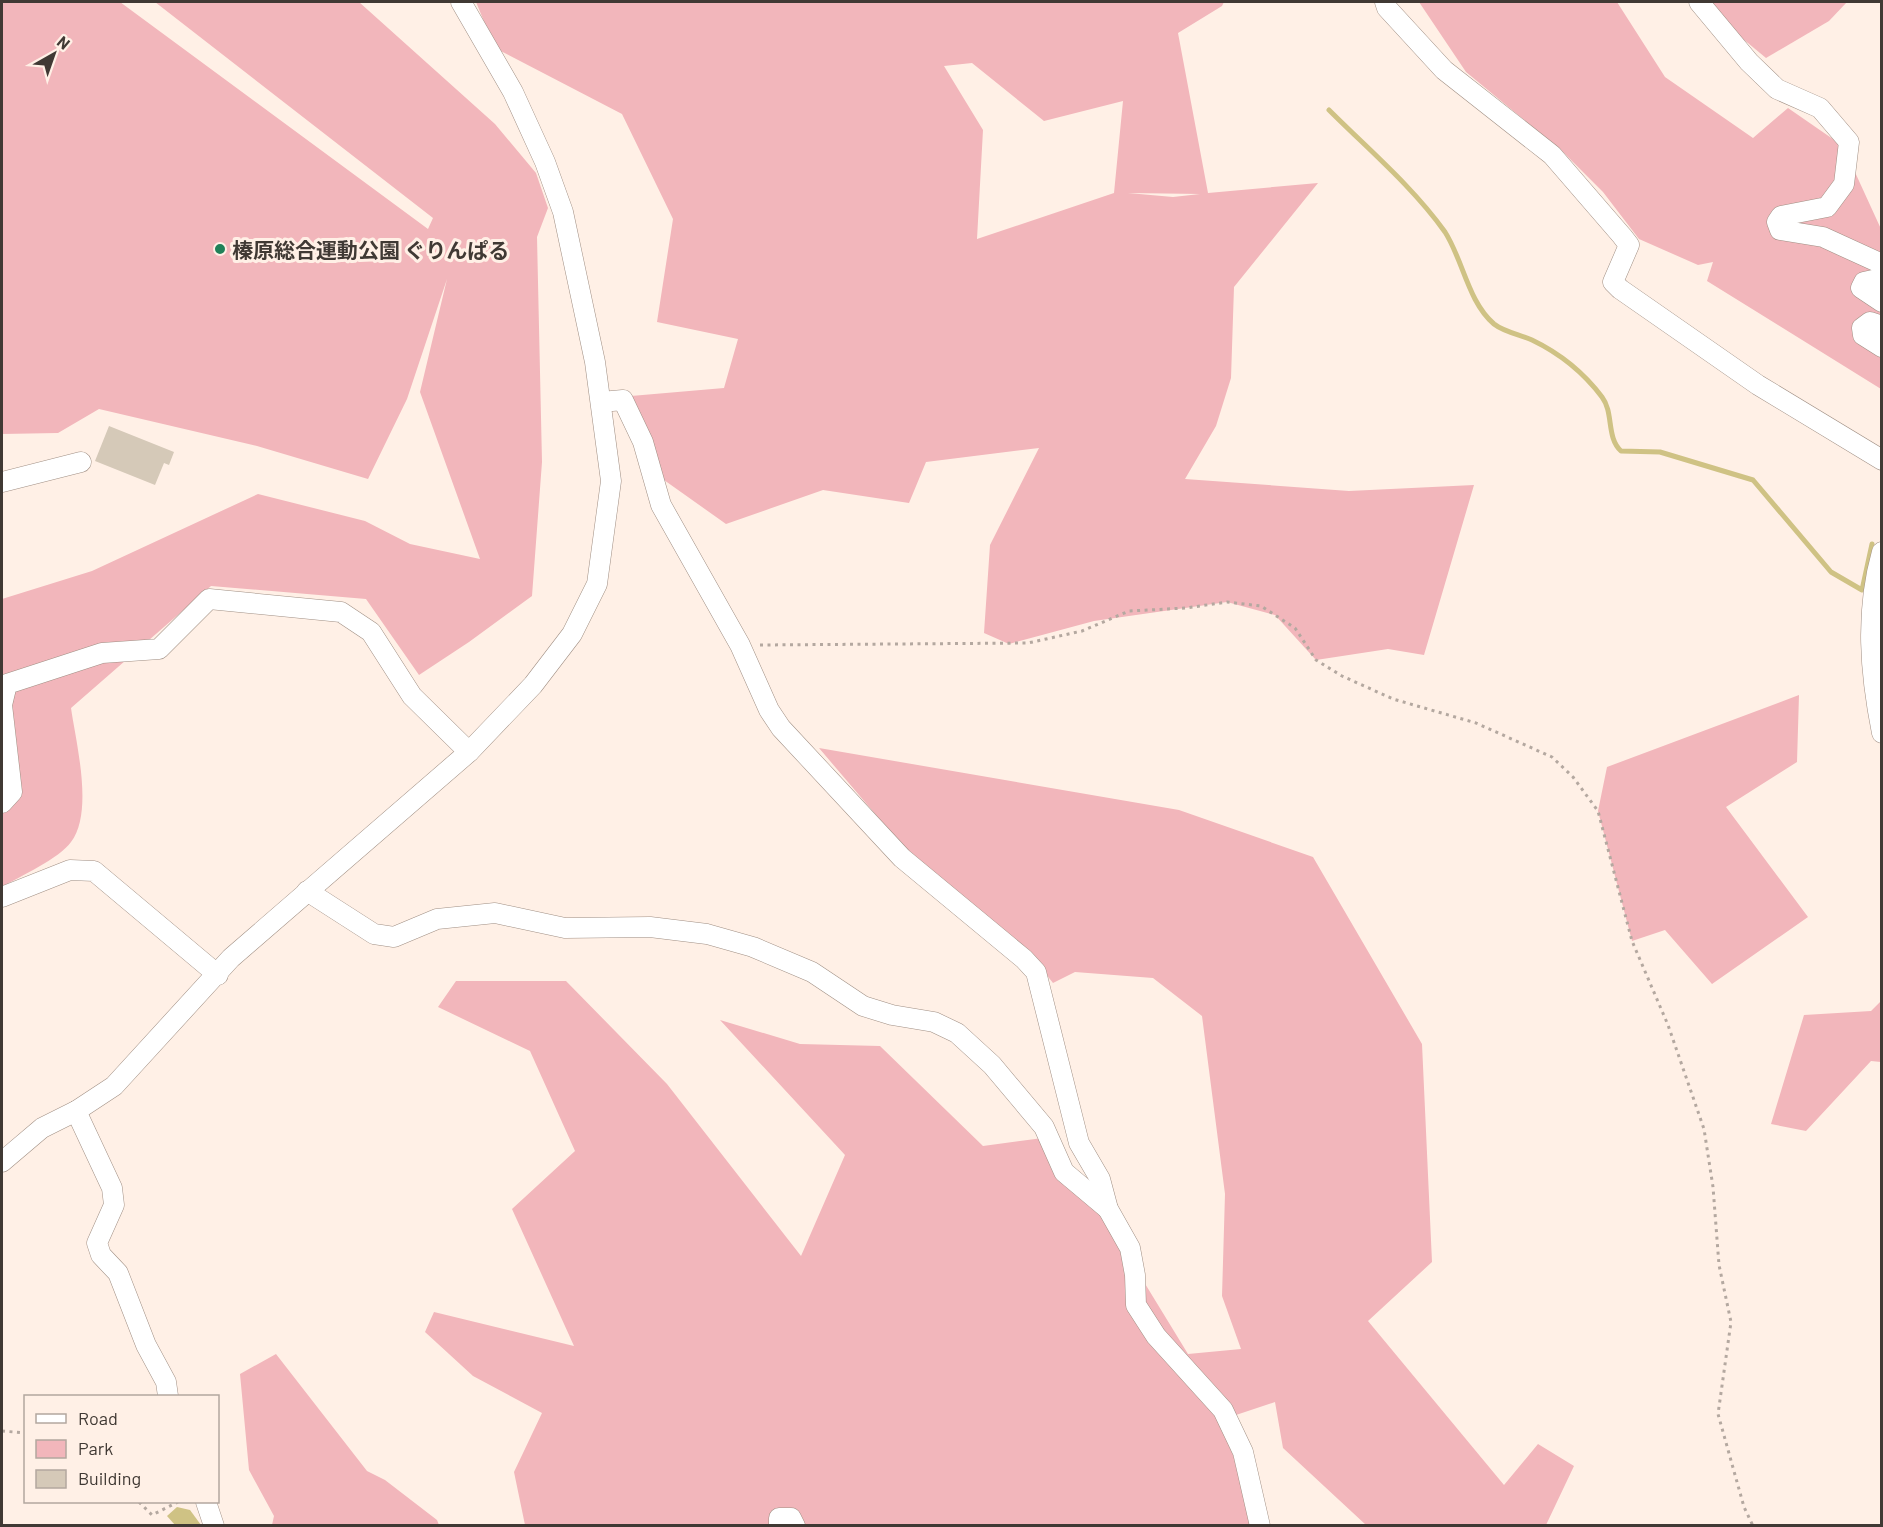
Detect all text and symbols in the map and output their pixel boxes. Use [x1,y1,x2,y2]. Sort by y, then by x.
north arrow [24,24,84,84]
text: N [54,31,74,53]
place label: 榛原総合運動公園 ぐりんぱる [232,237,509,262]
marker: 榛原総合運動公園 ぐりんぱる [213,242,227,256]
legend [24,1395,219,1503]
text: Road [78,1407,118,1429]
text: Park [78,1437,113,1459]
text: Building [78,1467,141,1489]

